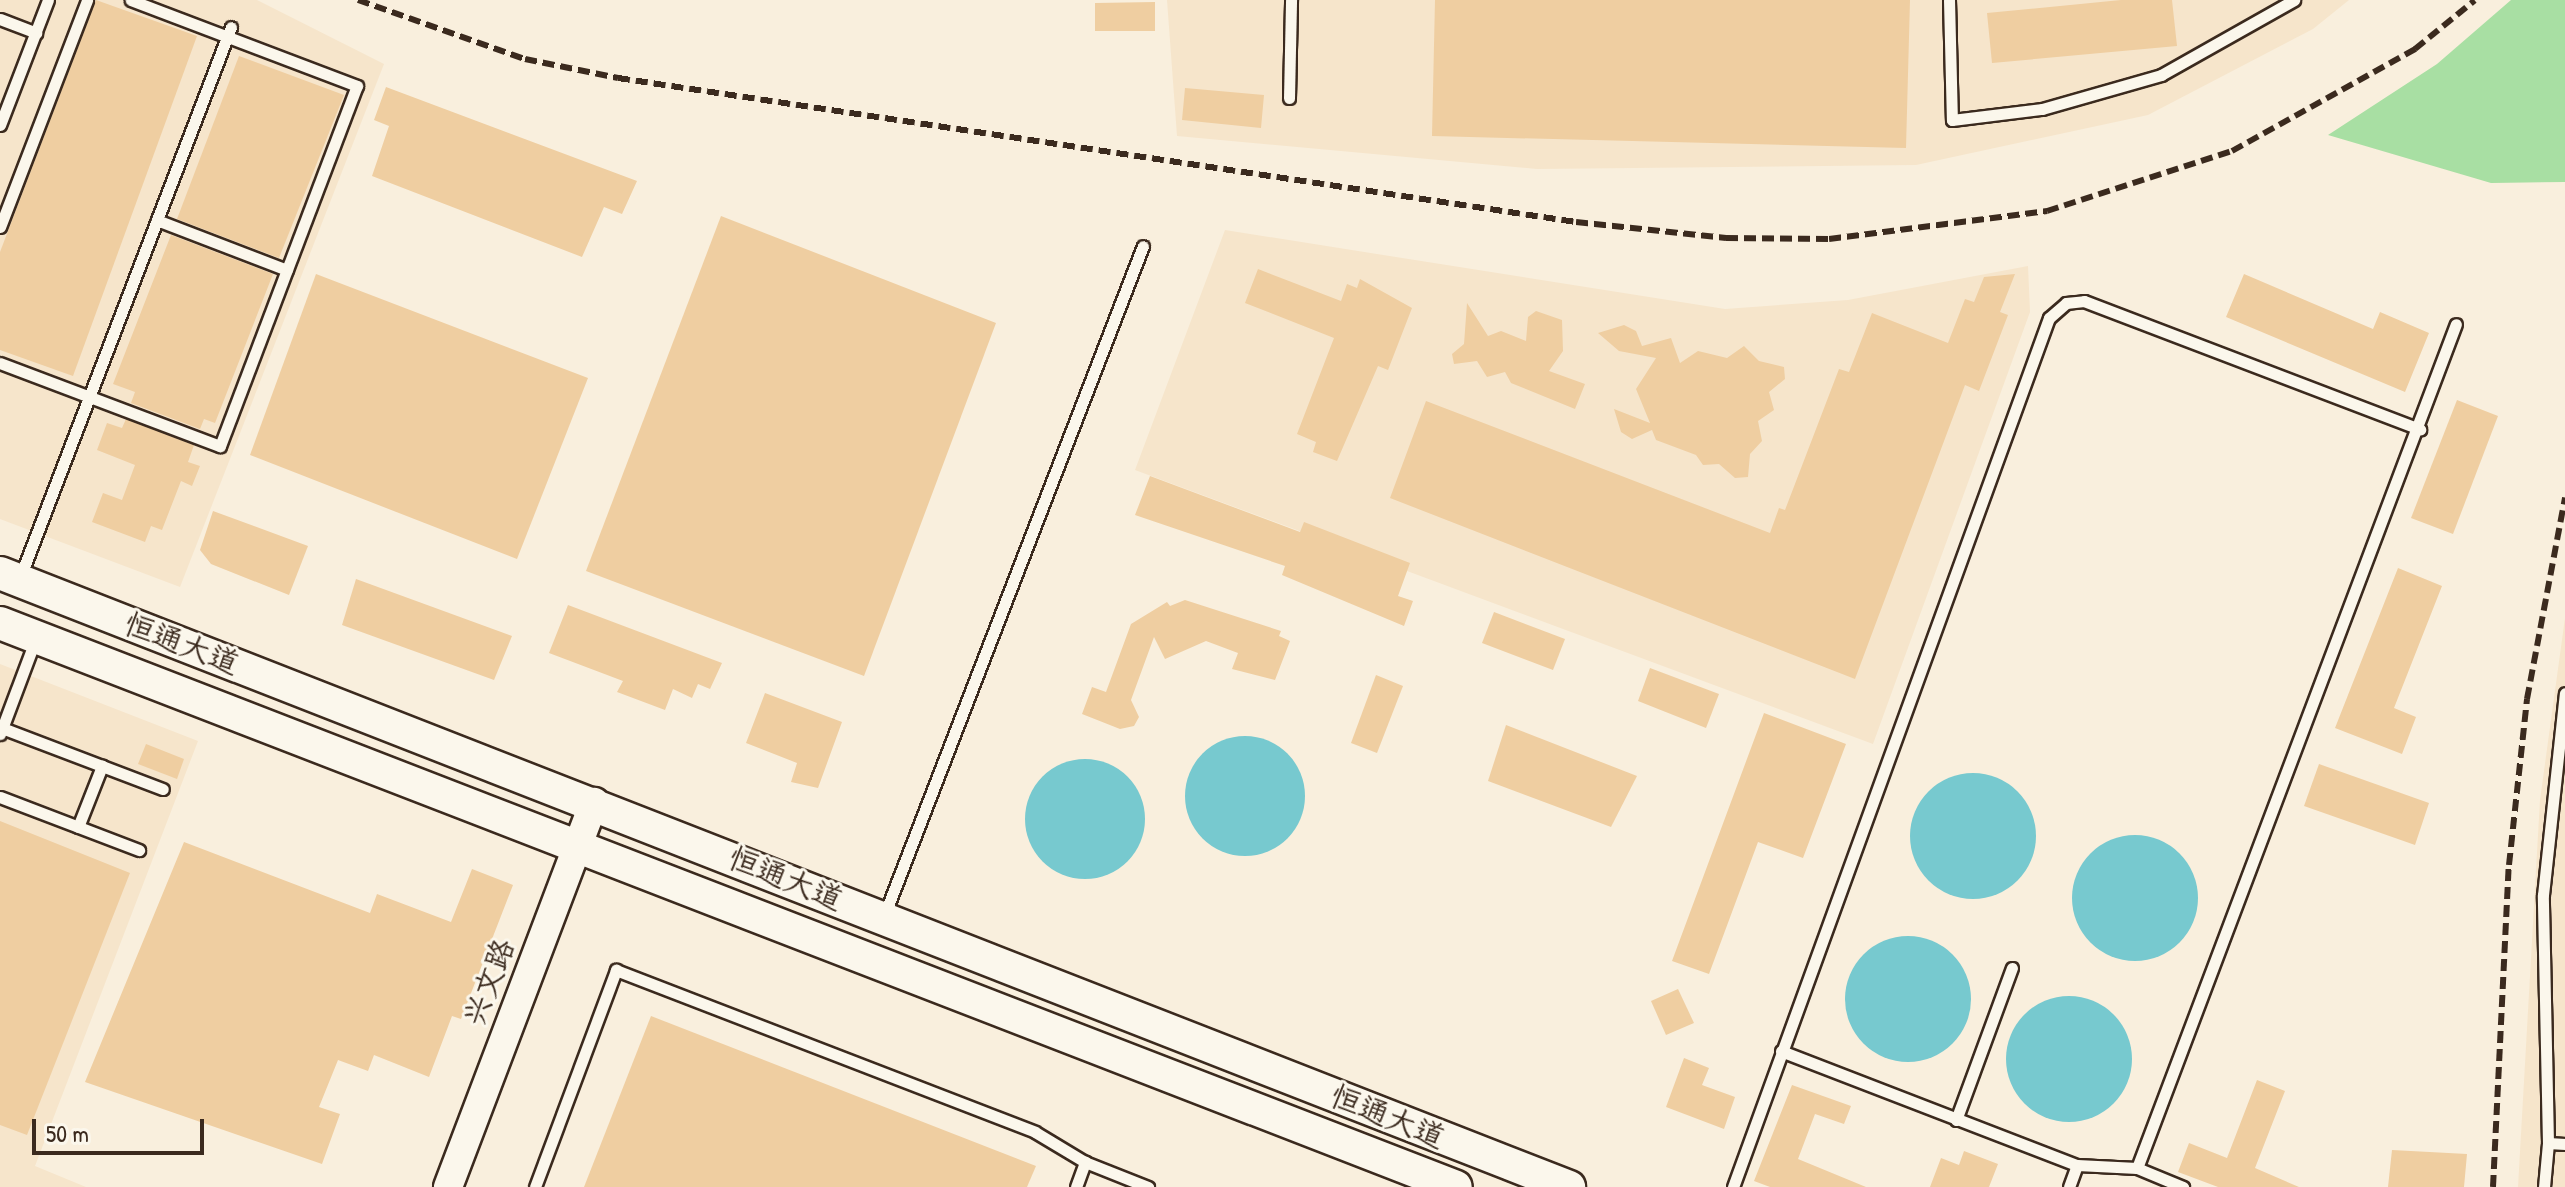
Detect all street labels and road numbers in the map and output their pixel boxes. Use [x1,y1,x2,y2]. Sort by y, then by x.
street label: 恒通大道 [120,605,244,681]
street label: 恒通大道 [724,839,848,917]
street label: 兴文路 [455,934,521,1030]
street label: 恒通大道 [1326,1077,1450,1155]

